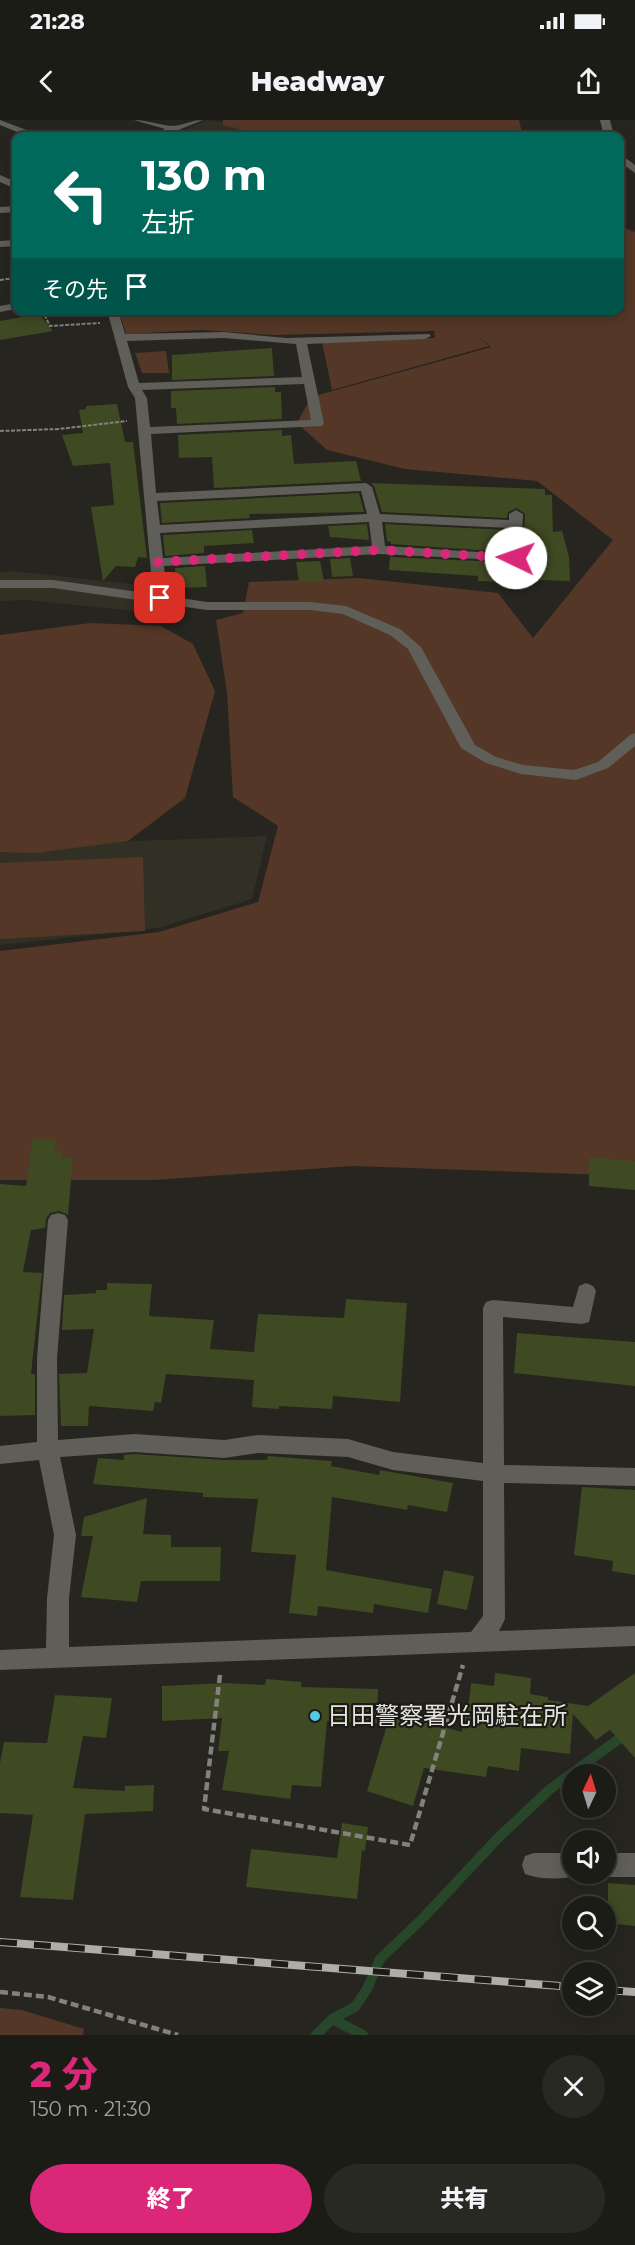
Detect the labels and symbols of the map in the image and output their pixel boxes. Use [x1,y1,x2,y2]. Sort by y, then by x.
position arrow [484,526,548,590]
pin [134,572,185,623]
place label: 日田警察署光岡駐在所 [327,1701,567,1730]
marker: 日田警察署光岡駐在所 [308,1709,322,1723]
north arrow [562,1764,616,1818]

